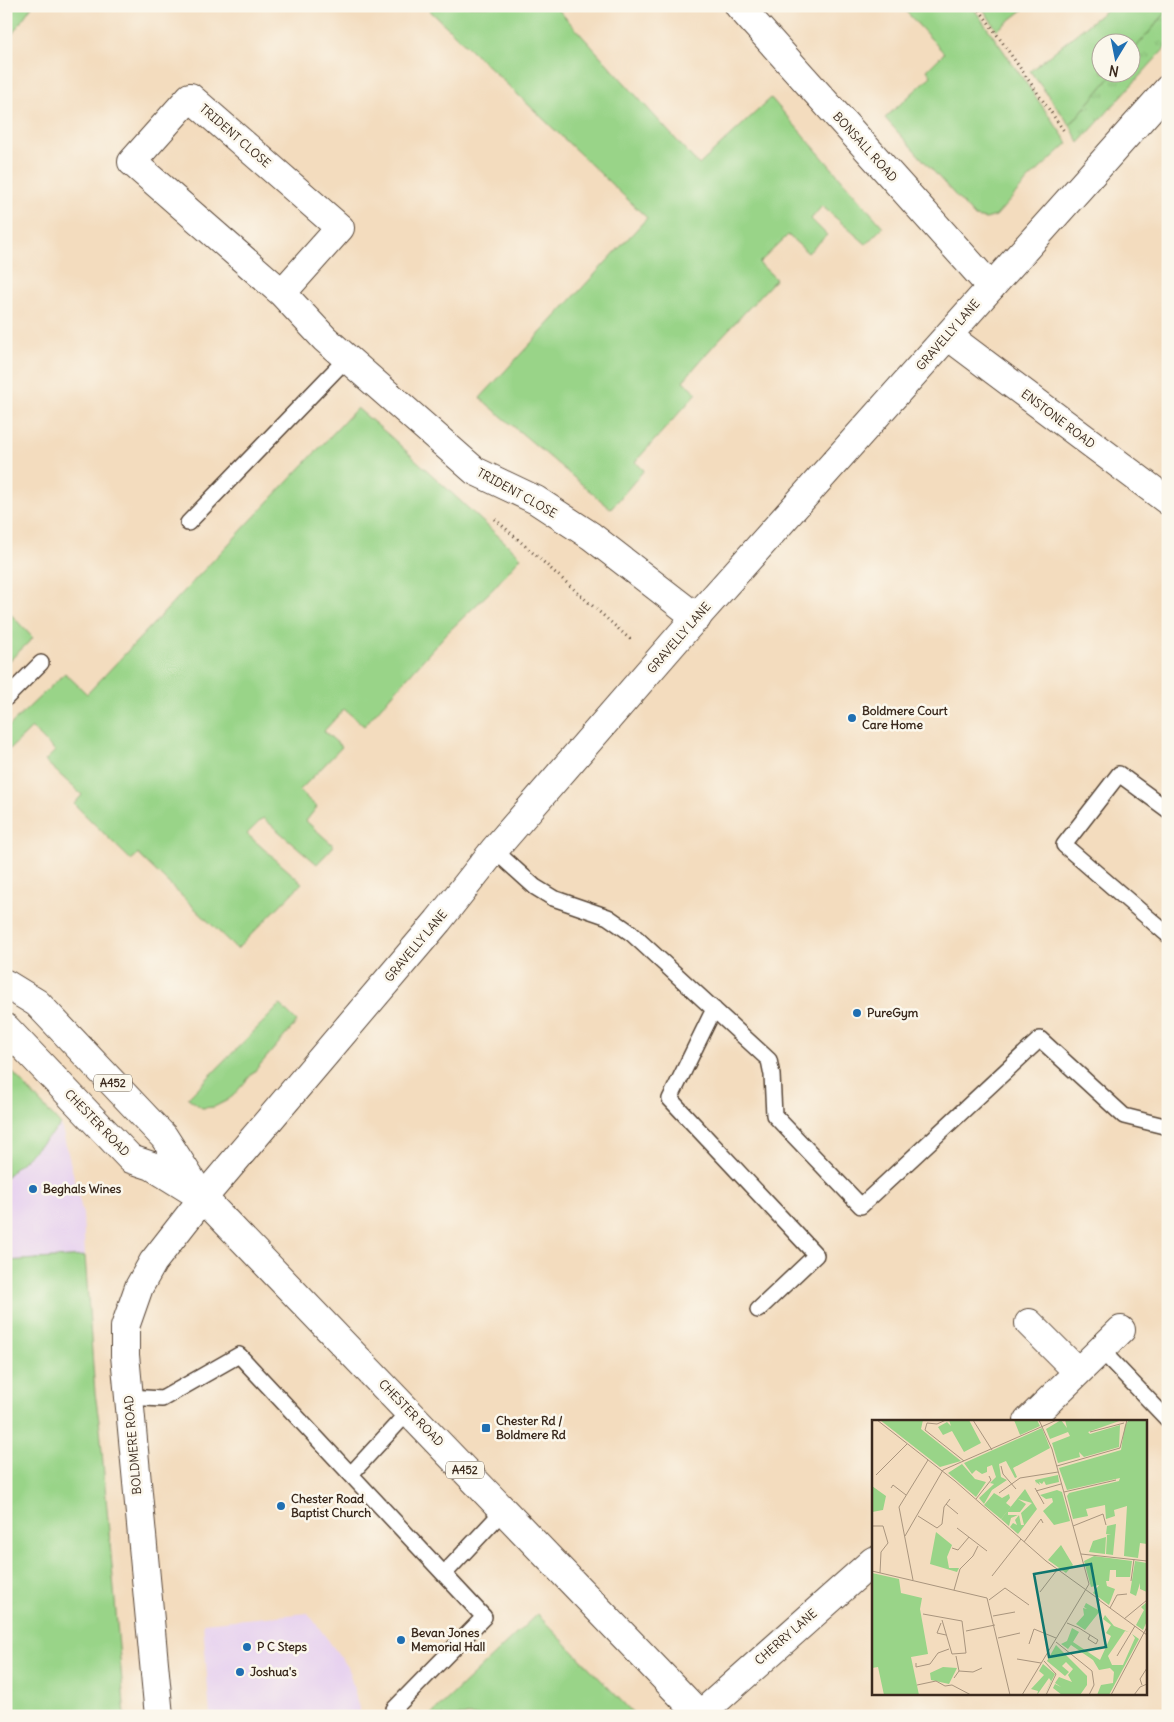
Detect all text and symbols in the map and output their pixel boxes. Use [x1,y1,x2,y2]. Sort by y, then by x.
north arrow [1092,32,1142,82]
text: N [1107,61,1120,81]
street label: TRIDENT CLOSE [197,101,274,171]
street label: BONSALL ROAD [830,109,901,185]
street label: GRAVELLY LANE [913,296,983,373]
street label: ENSTONE ROAD [1018,386,1098,451]
street label: TRIDENT CLOSE [475,464,560,521]
street label: GRAVELLY LANE [644,599,714,676]
place label: Boldmere Court Care Home [862,703,949,732]
marker: Boldmere Court Care Home [846,712,858,724]
street label: GRAVELLY LANE [381,907,450,985]
place label: PureGym [867,1005,919,1021]
marker: PureGym [851,1007,863,1019]
road number: A452 [94,1074,132,1092]
street label: CHESTER ROAD [62,1086,133,1159]
place label: Beghals Wines [43,1181,122,1197]
marker: Beghals Wines [27,1183,39,1195]
street label: CHESTER ROAD [376,1376,447,1449]
street label: BOLDMERE ROAD [121,1395,144,1495]
place label: Chester Rd / Boldmere Rd [496,1413,566,1442]
inset map [872,1420,1146,1694]
marker: Chester Rd / Boldmere Rd [480,1422,492,1434]
road number: A452 [446,1462,484,1478]
place label: Chester Road Baptist Church [291,1491,371,1521]
marker: Chester Road Baptist Church [275,1500,287,1512]
street label: CHERRY LANE [751,1605,820,1668]
place label: Bevan Jones Memorial Hall [411,1625,486,1654]
marker: Bevan Jones Memorial Hall [395,1634,407,1646]
place label: P C Steps [257,1639,308,1655]
marker: P C Steps [241,1641,253,1653]
place label: Joshua's [250,1664,297,1679]
marker: Joshua's [234,1666,246,1678]

